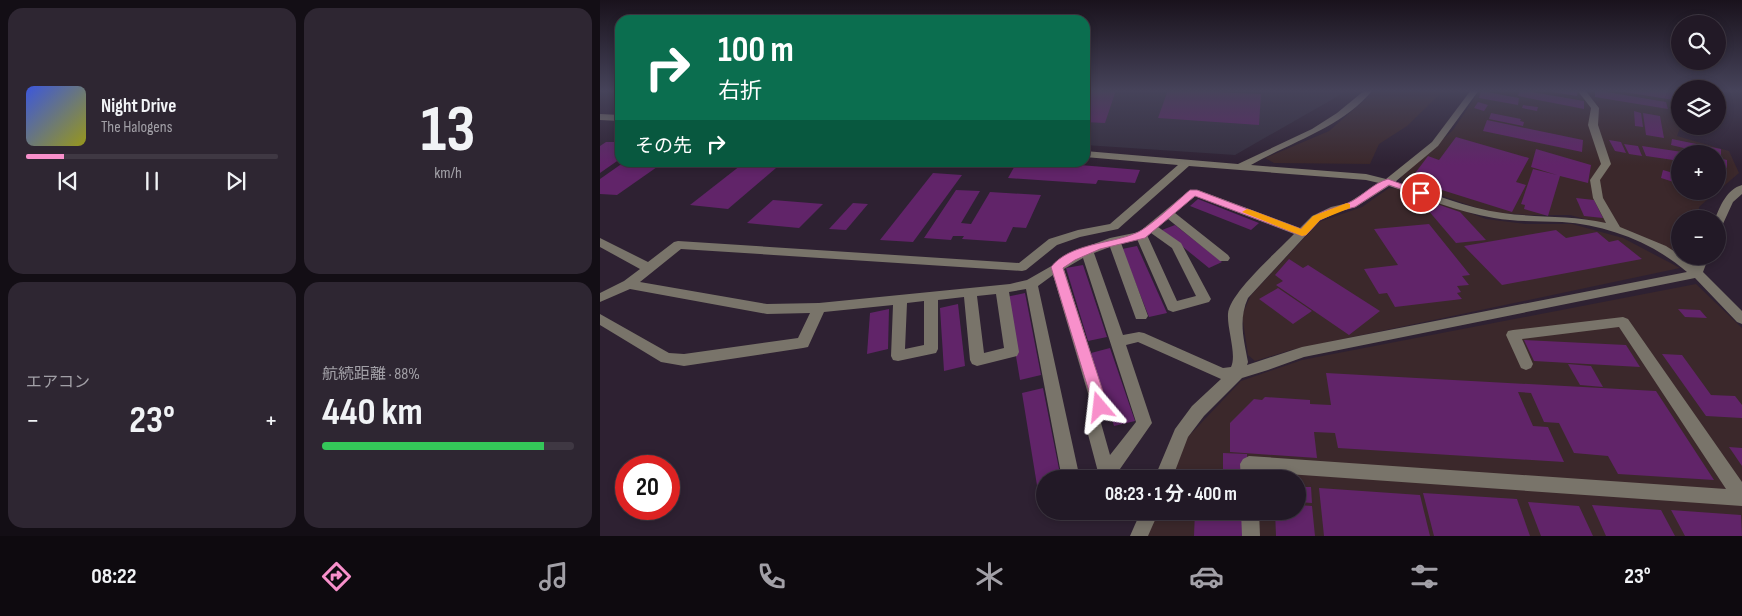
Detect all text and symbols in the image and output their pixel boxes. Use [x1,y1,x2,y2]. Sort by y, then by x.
map controls [1671,15,1726,265]
button: search [1671,15,1726,70]
text: 100 m [718,29,794,72]
icon: right [635,35,700,100]
text: 右折 [718,78,762,105]
button: layers [1671,80,1726,135]
text: 13 [421,92,475,170]
text: Night Drive [101,95,176,118]
text: The Halogens [101,118,172,137]
icon: right [702,130,730,158]
text: その先 [635,135,692,158]
button: + [1671,145,1726,200]
text: km/h [434,164,462,183]
icon: previous [54,167,82,195]
icon: pause [138,167,166,195]
icon: next [222,167,250,195]
pin [1400,172,1442,214]
icon: arrive [1407,179,1435,207]
button: − [1671,210,1726,265]
text: 航続距離 · 88% [322,365,420,384]
text: エアコン [26,373,90,392]
position arrow [1073,380,1125,432]
text: 440 km [322,390,423,435]
text: 23° [129,398,175,443]
text: − [26,404,40,437]
text: + [264,404,278,437]
speed limit sign: 20 [615,455,680,520]
text: 08:23 · 1 分 · 400 m [1105,483,1237,506]
icon: directions [319,559,354,594]
icon: music [536,559,571,594]
icon: phone [754,559,789,594]
icon: climate [972,559,1007,594]
icon: car [1189,559,1224,594]
icon: filters [1407,559,1442,594]
text: 08:22 [91,563,136,590]
text: 23° [1624,563,1651,590]

